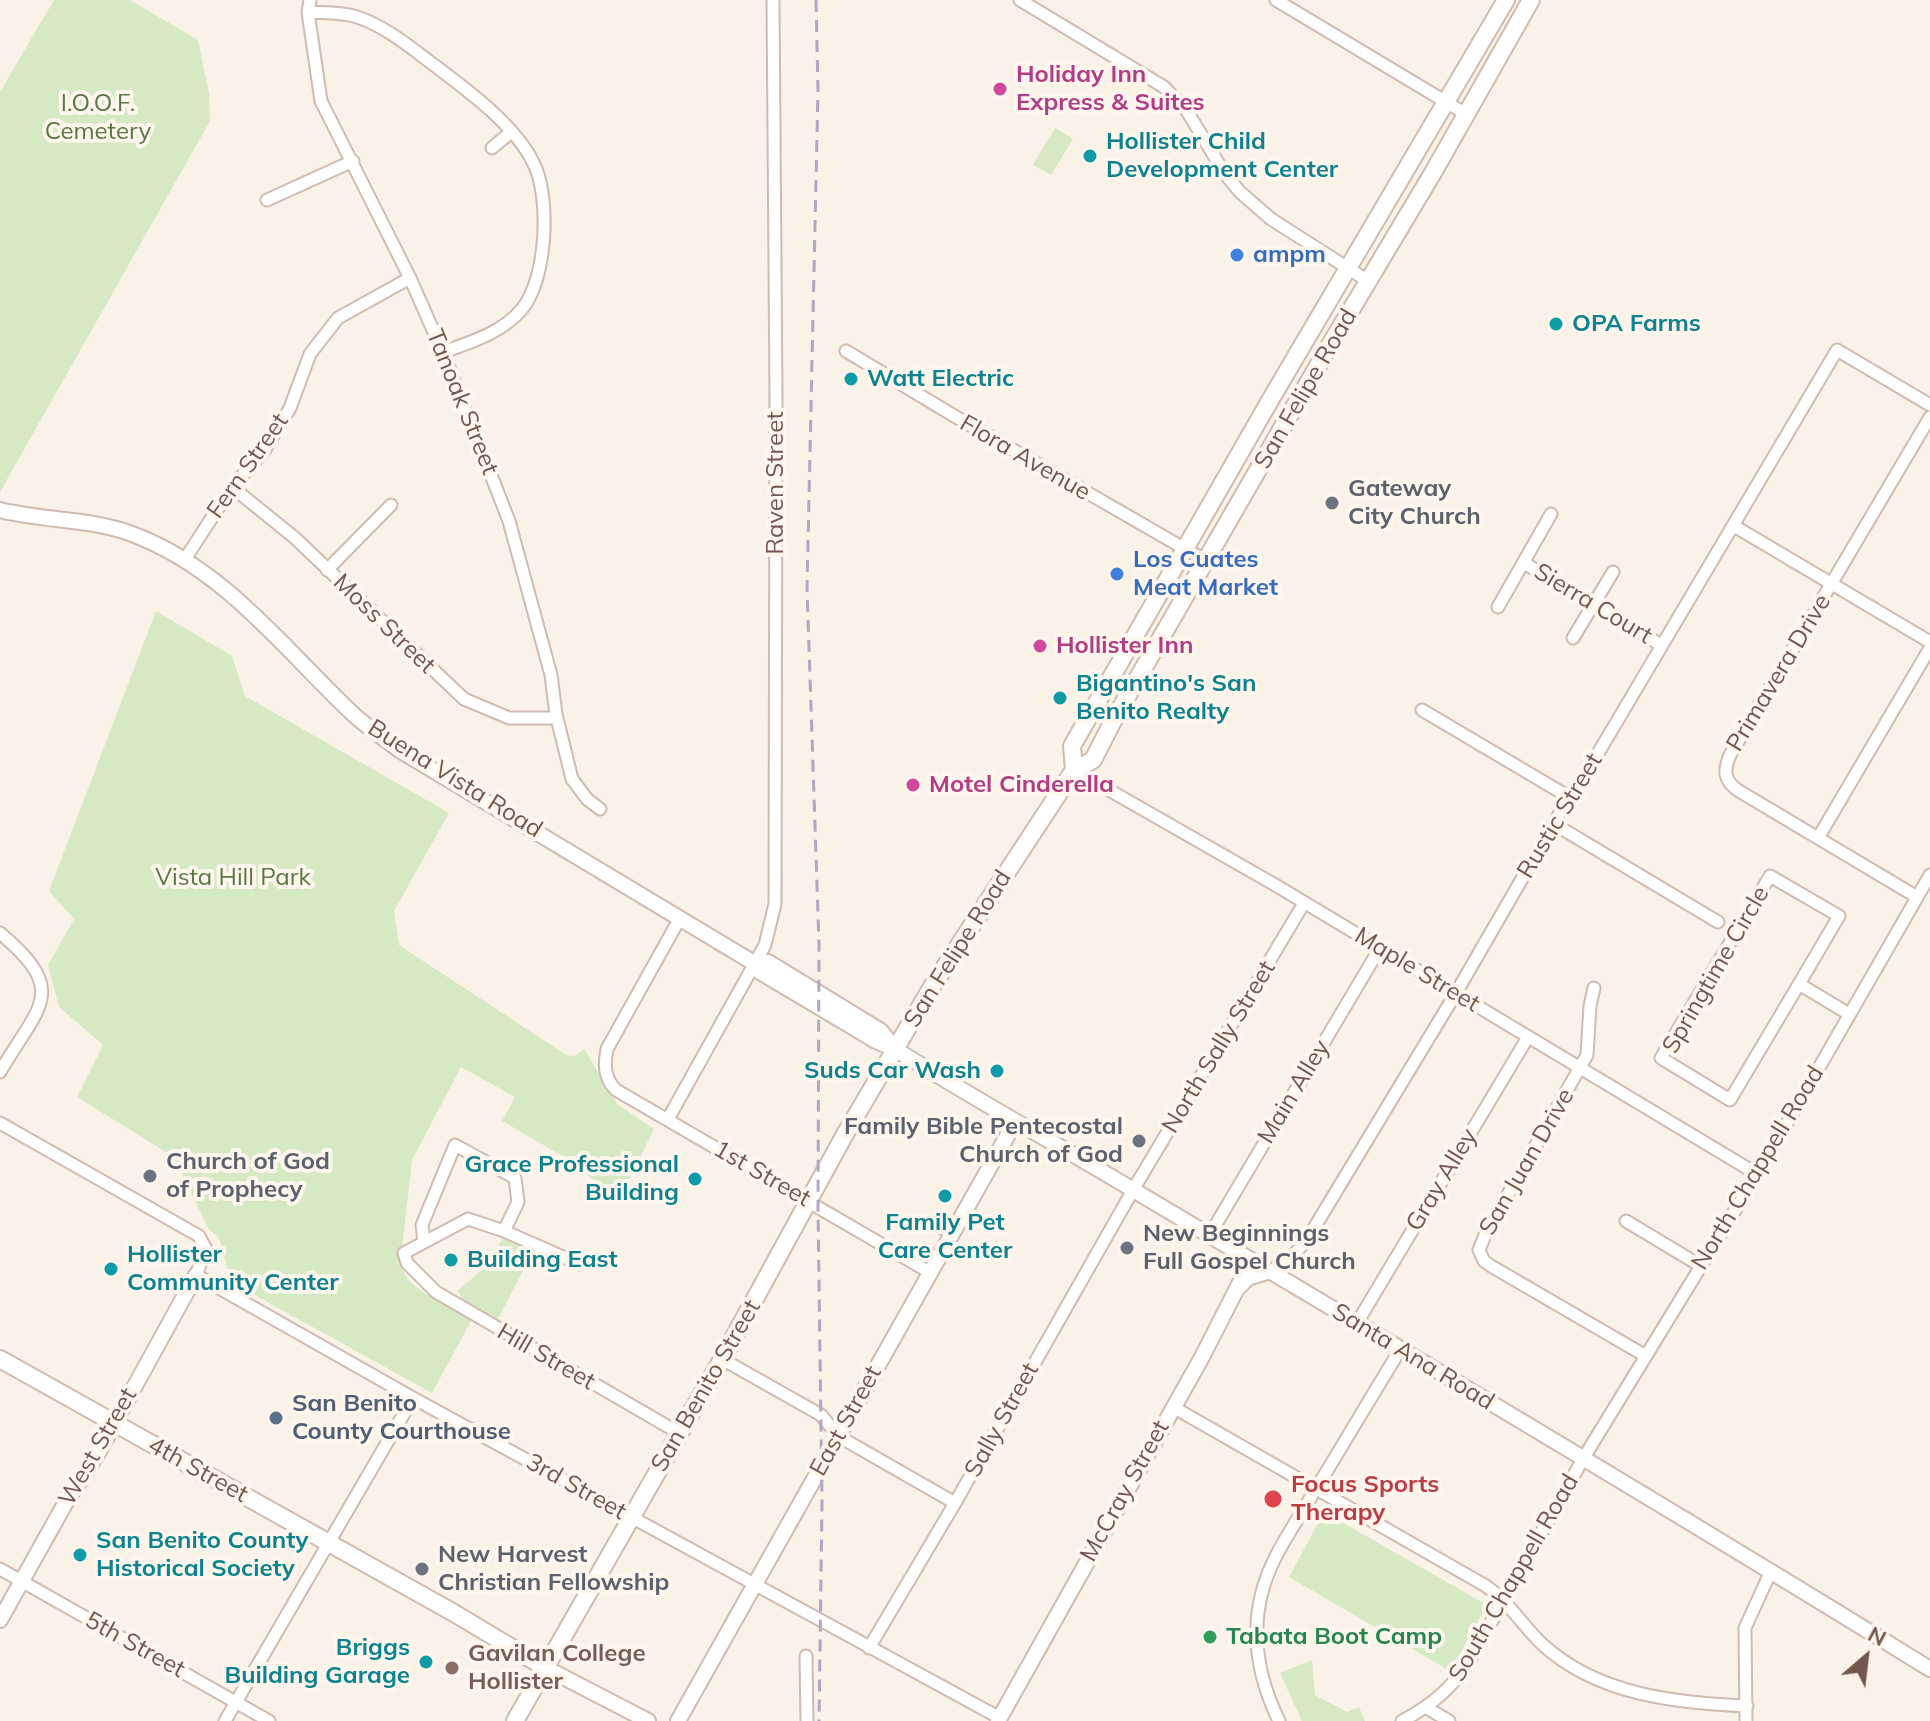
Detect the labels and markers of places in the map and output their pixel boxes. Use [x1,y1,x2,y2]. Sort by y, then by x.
place label: Holiday Inn Express & Suites [1016,61,1205,117]
marker: Holiday Inn Express & Suites [991,80,1009,98]
place label: Hollister Child Development Center [1106,128,1338,184]
marker: Hollister Child Development Center [1081,147,1099,165]
place label: ampm [1253,241,1326,269]
marker: ampm [1228,246,1246,264]
place label: OPA Farms [1572,310,1701,338]
marker: OPA Farms [1547,315,1565,333]
place label: Watt Electric [867,365,1014,393]
marker: Watt Electric [842,370,860,388]
place label: Gateway City Church [1348,475,1481,531]
marker: Gateway City Church [1323,494,1341,512]
place label: Los Cuates Meat Market [1133,546,1278,602]
marker: Los Cuates Meat Market [1108,565,1126,583]
place label: Hollister Inn [1056,632,1193,660]
marker: Hollister Inn [1031,637,1049,655]
place label: Bigantino's San Benito Realty [1076,670,1256,726]
marker: Bigantino's San Benito Realty [1051,689,1069,707]
place label: Motel Cinderella [929,771,1114,799]
marker: Motel Cinderella [904,776,922,794]
place label: Suds Car Wash [804,1057,981,1085]
marker: Suds Car Wash [988,1062,1006,1080]
place label: Family Bible Pentecostal Church of God [844,1113,1123,1169]
marker: Family Bible Pentecostal Church of God [1130,1132,1148,1150]
place label: Church of God of Prophecy [166,1148,330,1204]
place label: Grace Professional Building [465,1151,679,1207]
marker: Church of God of Prophecy [141,1167,159,1185]
marker: Grace Professional Building [686,1170,704,1188]
marker: Family Pet Care Center [936,1187,954,1205]
place label: Family Pet Care Center [878,1209,1012,1265]
place label: New Beginnings Full Gospel Church [1143,1220,1356,1276]
marker: New Beginnings Full Gospel Church [1118,1239,1136,1257]
place label: Hollister Community Center [127,1241,339,1297]
place label: Building East [467,1246,618,1274]
marker: Building East [442,1251,460,1269]
marker: Hollister Community Center [102,1260,120,1278]
place label: San Benito County Courthouse [292,1390,511,1446]
marker: San Benito County Courthouse [267,1409,285,1427]
place label: Focus Sports Therapy [1291,1471,1439,1527]
marker: Focus Sports Therapy [1262,1488,1284,1510]
place label: San Benito County Historical Society [96,1527,309,1583]
place label: New Harvest Christian Fellowship [438,1541,669,1597]
marker: San Benito County Historical Society [71,1546,89,1564]
marker: New Harvest Christian Fellowship [413,1560,431,1578]
place label: Tabata Boot Camp [1226,1623,1442,1651]
marker: Tabata Boot Camp [1201,1628,1219,1646]
place label: Briggs Building Garage [225,1634,410,1690]
place label: Gavilan College Hollister [468,1640,646,1696]
marker: Briggs Building Garage [417,1653,435,1671]
marker: Gavilan College Hollister [443,1659,461,1677]

